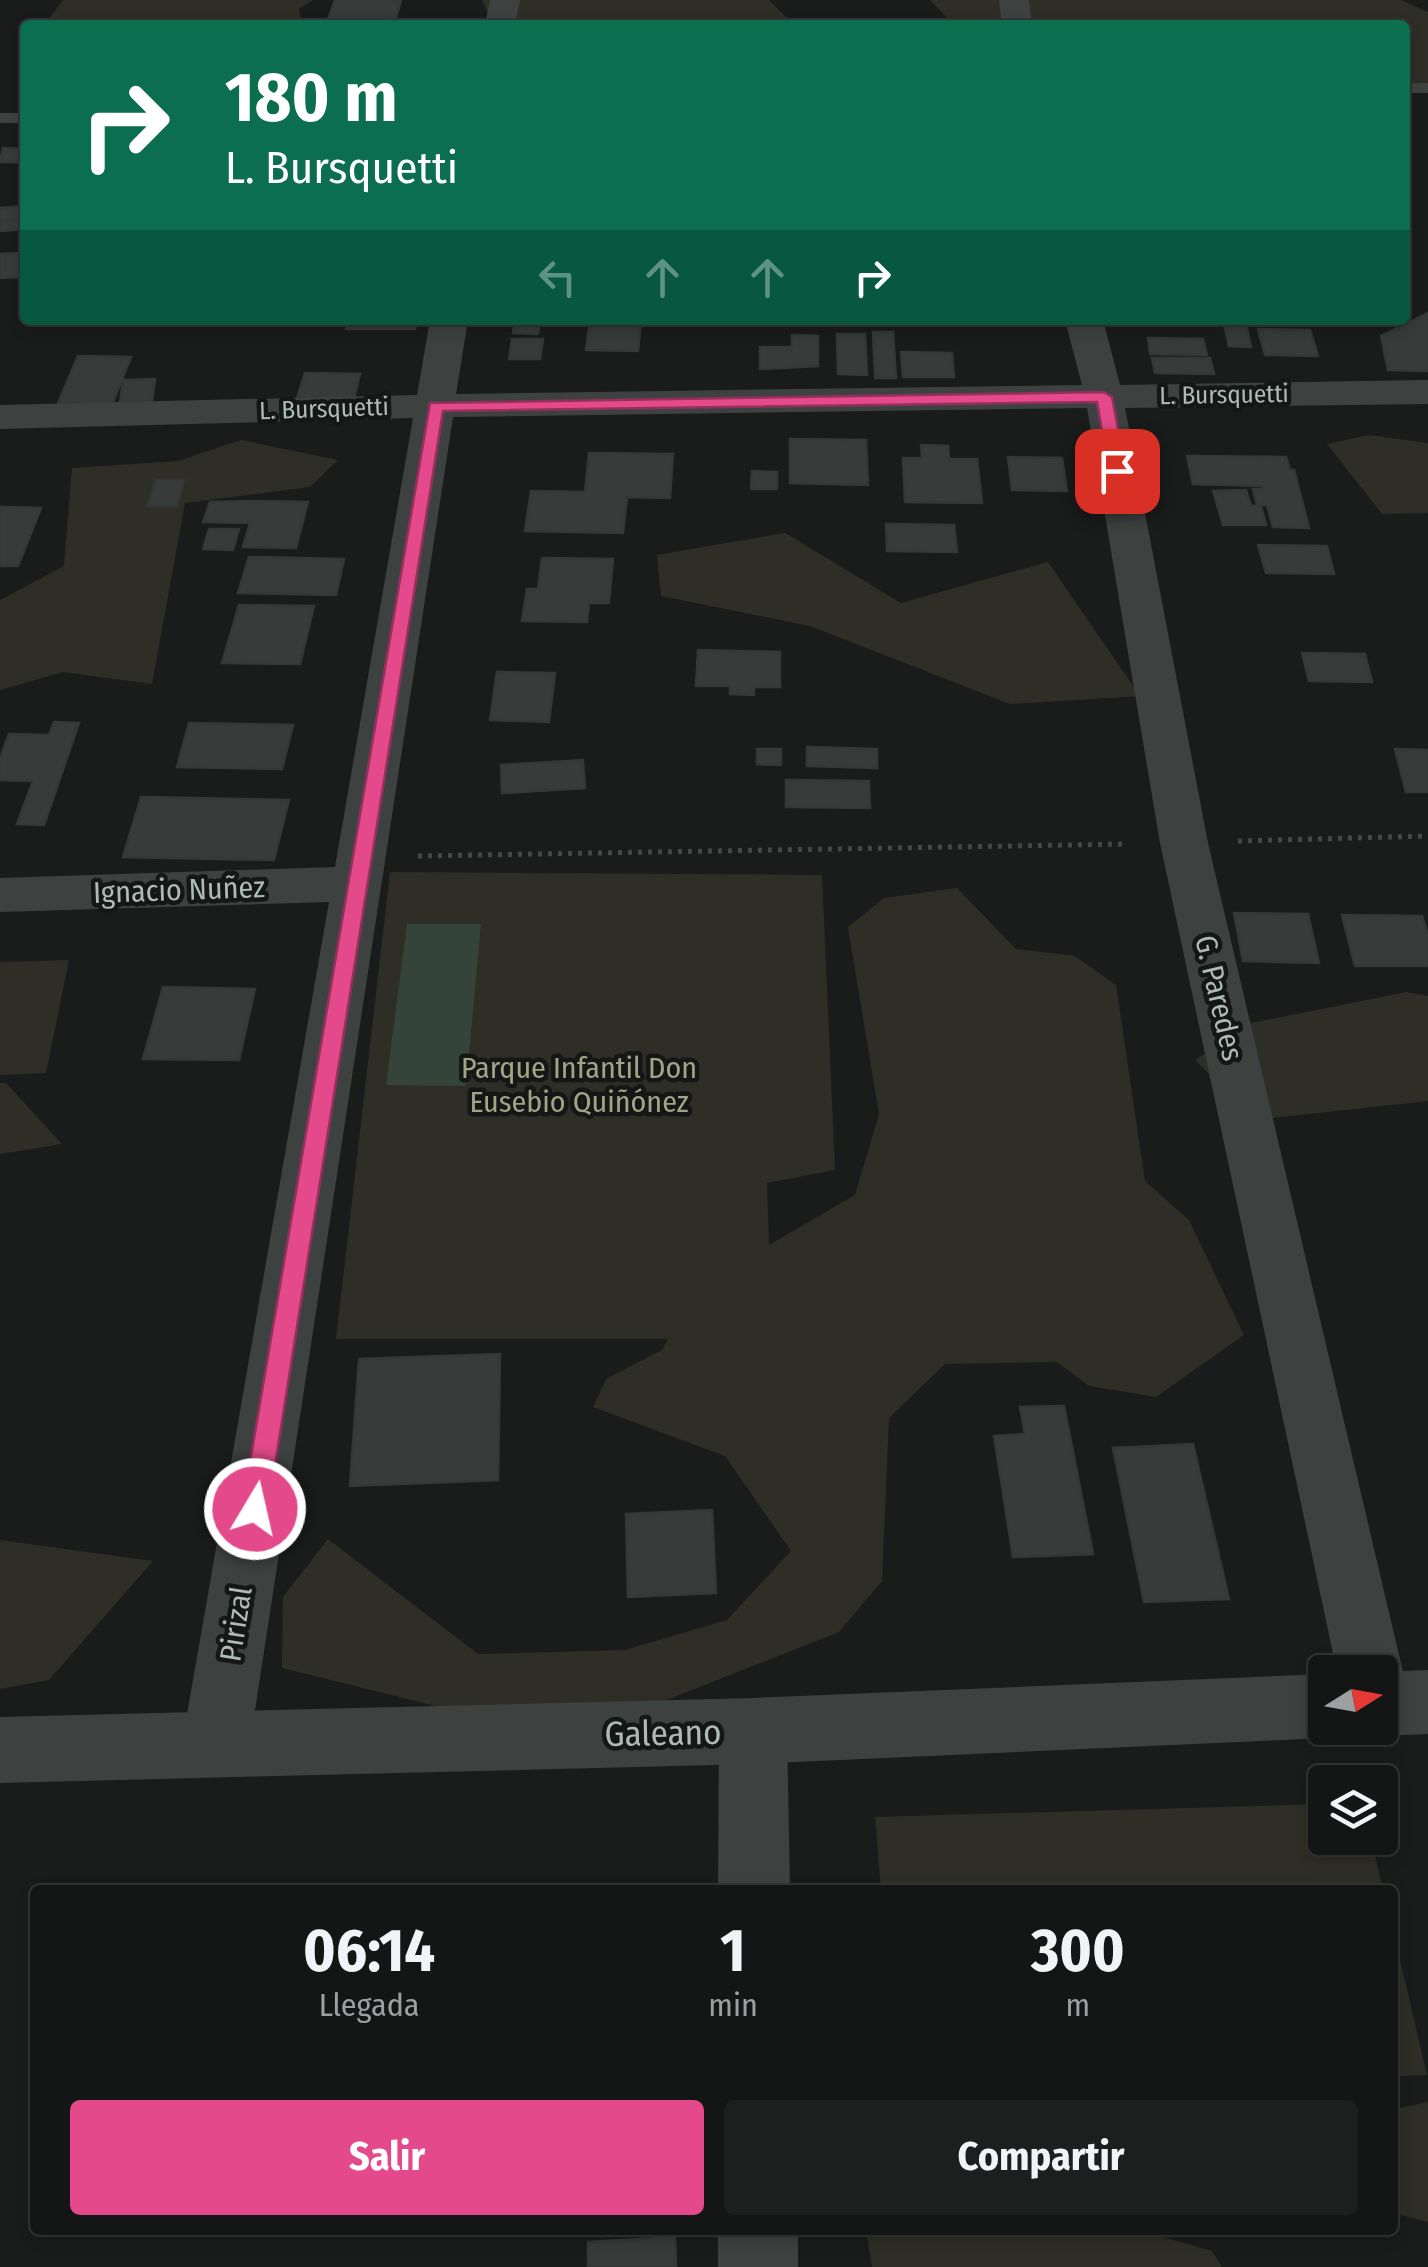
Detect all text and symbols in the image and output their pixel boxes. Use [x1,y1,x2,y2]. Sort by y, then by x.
text: 180 m [225,56,398,140]
icon: right [60,60,190,190]
text: L. Bursquetti [225,141,458,195]
icon: left [530,250,585,305]
icon: ahead [635,250,690,305]
icon: ahead [740,250,795,305]
icon: right [845,250,900,305]
street label: L. Bursquetti [1159,379,1289,411]
street label: L. Bursquetti [259,392,389,426]
pin [1075,429,1160,514]
icon: arrive [1090,444,1145,499]
street label: Ignacio Nuñez [92,869,266,911]
street label: G. Paredes [1187,932,1251,1064]
park label: Parque Infantil Don Eusebio Quiñónez [461,1050,697,1120]
position arrow [203,1457,307,1561]
street label: Pirizal [212,1584,260,1664]
north arrow [1308,1655,1398,1745]
map controls [1308,1655,1398,1855]
street label: Galeano [604,1711,722,1755]
button: layers [1308,1765,1398,1855]
text: 06:14 [303,1915,435,1987]
text: 1 [720,1915,746,1987]
text: 300 [1031,1915,1125,1987]
text: Llegada [319,1986,420,2024]
text: min [708,1986,758,2024]
text: m [1066,1986,1090,2024]
button: Salir [70,2100,704,2215]
button: Compartir [724,2100,1358,2215]

